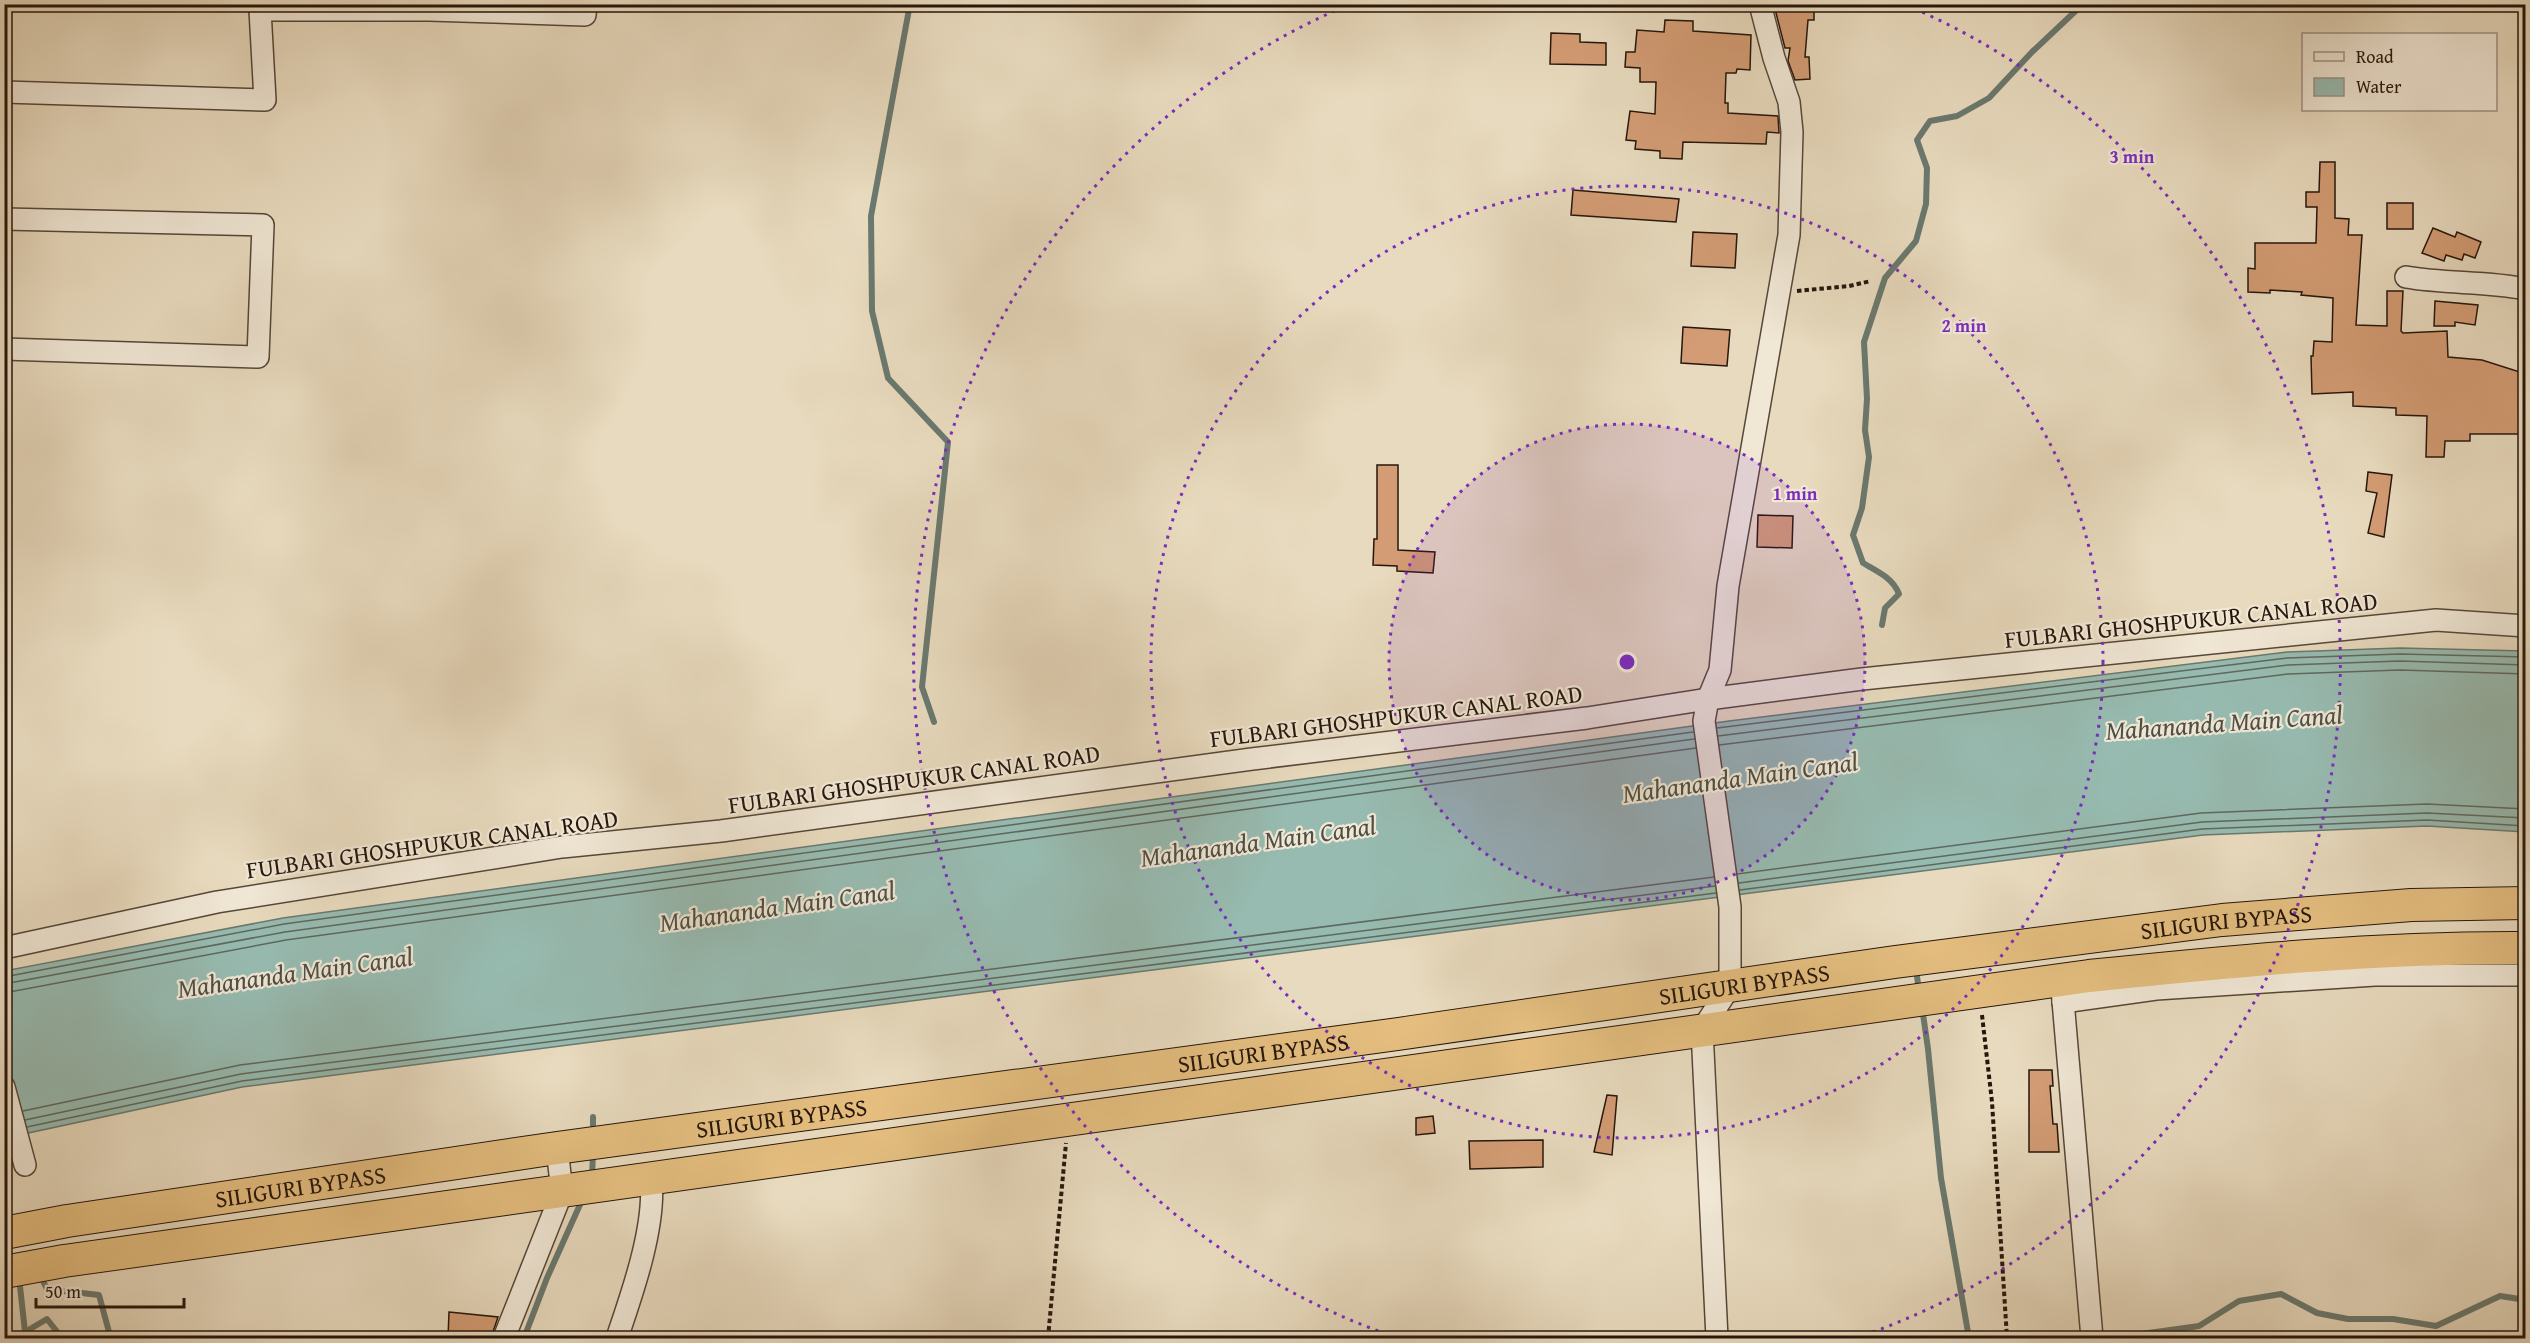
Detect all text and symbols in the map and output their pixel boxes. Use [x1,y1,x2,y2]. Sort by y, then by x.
legend [2302,33,2497,111]
text: Road [2356,43,2394,70]
text: Water [2356,73,2402,100]
text: 3 min [2110,143,2155,170]
text: 2 min [1942,312,1987,339]
text: 1 min [1773,480,1818,507]
street label: FULBARI GHOSHPUKUR CANAL ROAD [2003,583,2379,657]
centre of rings [1617,652,1637,672]
street label: FULBARI GHOSHPUKUR CANAL ROAD [1208,676,1584,756]
water label: Mahananda Main Canal [2104,694,2344,750]
street label: FULBARI GHOSHPUKUR CANAL ROAD [726,736,1102,822]
water label: Mahananda Main Canal [1620,741,1860,813]
street label: FULBARI GHOSHPUKUR CANAL ROAD [244,801,620,887]
water label: Mahananda Main Canal [1138,805,1378,877]
water label: Mahananda Main Canal [657,870,897,942]
street label: SILIGURI BYPASS [2138,895,2313,948]
water label: Mahananda Main Canal [175,936,415,1008]
street label: SILIGURI BYPASS [1656,954,1832,1014]
street label: SILIGURI BYPASS [1175,1023,1351,1081]
street label: SILIGURI BYPASS [694,1089,869,1146]
street label: SILIGURI BYPASS [213,1156,388,1216]
scale bar [36,1271,184,1309]
text: 50 m [45,1278,81,1305]

